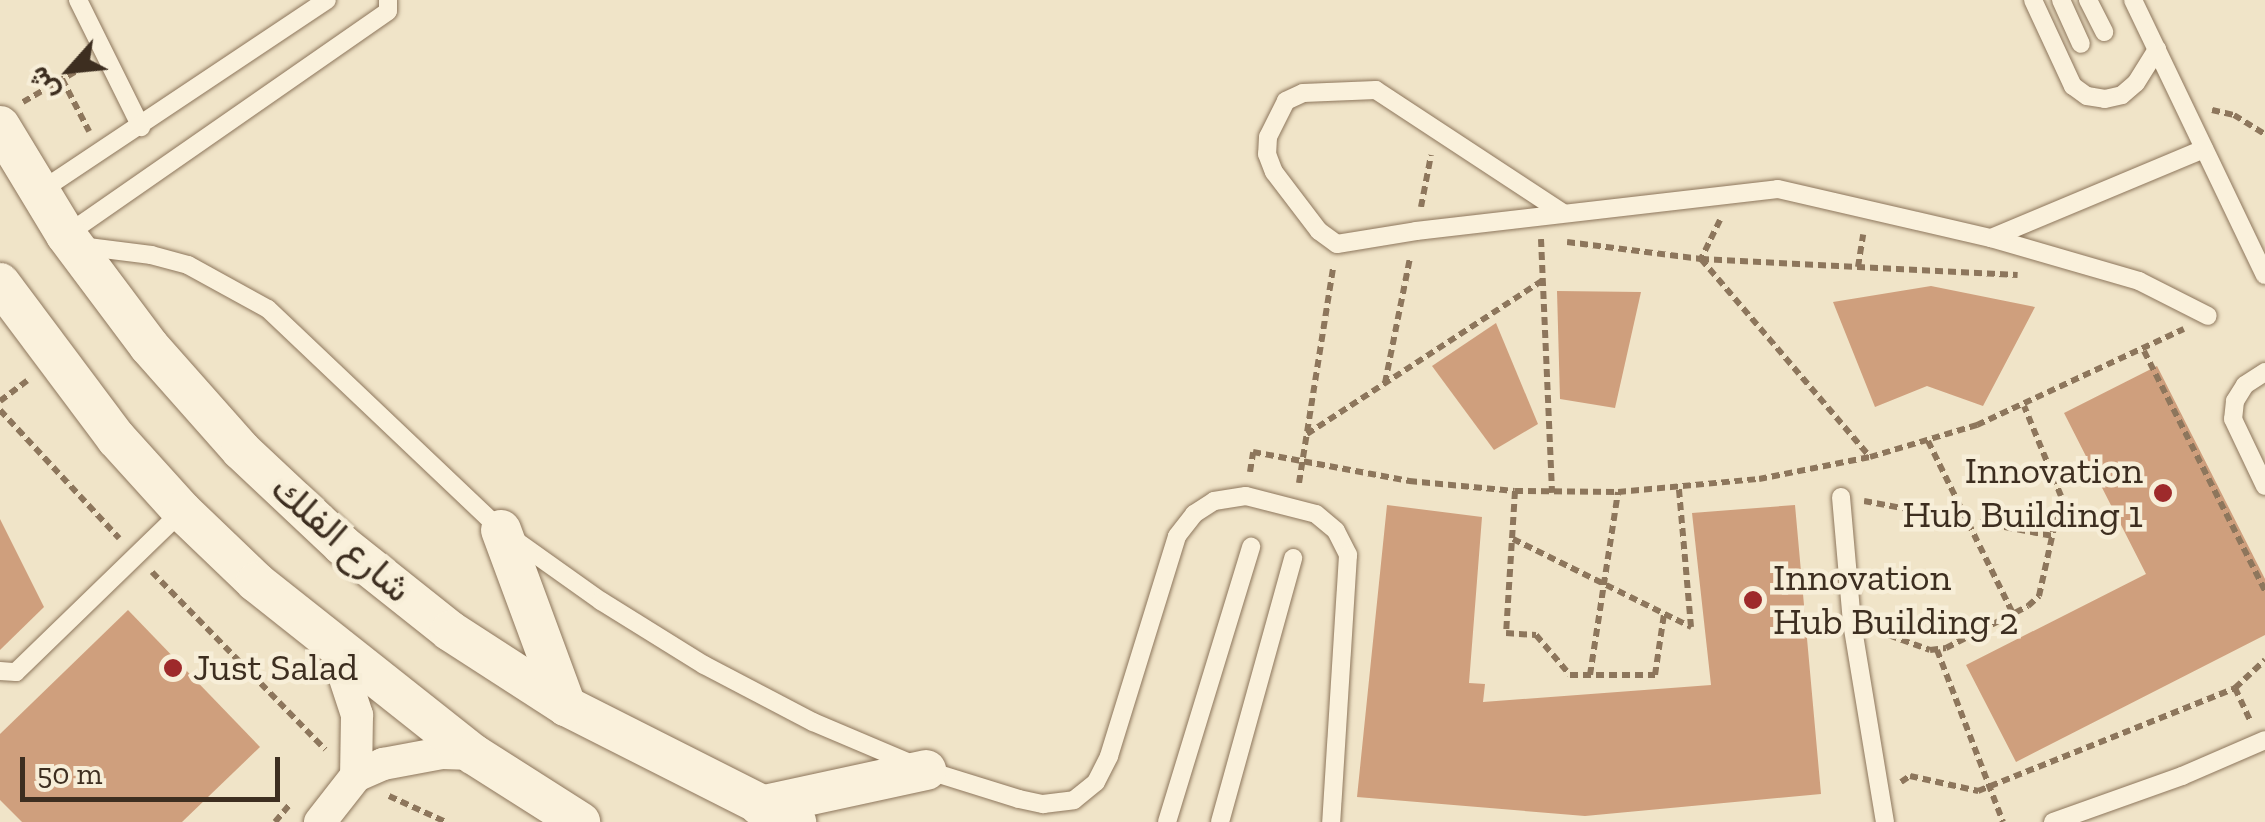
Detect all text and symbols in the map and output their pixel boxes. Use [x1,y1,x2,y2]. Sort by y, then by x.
north arrow [20,20,120,120]
text: ش [20,61,65,106]
place label: Innovation Hub Building 1 [1902,448,2143,538]
street label: شارع الفلك [262,466,420,612]
marker: Innovation Hub Building 1 [2152,482,2174,504]
place label: Innovation Hub Building 2 [1773,555,2018,644]
marker: Innovation Hub Building 2 [1742,589,1764,611]
place label: Just Salad [193,645,358,691]
marker: Just Salad [162,657,184,679]
scale bar [25,737,285,799]
text: 50 m [37,756,102,792]

